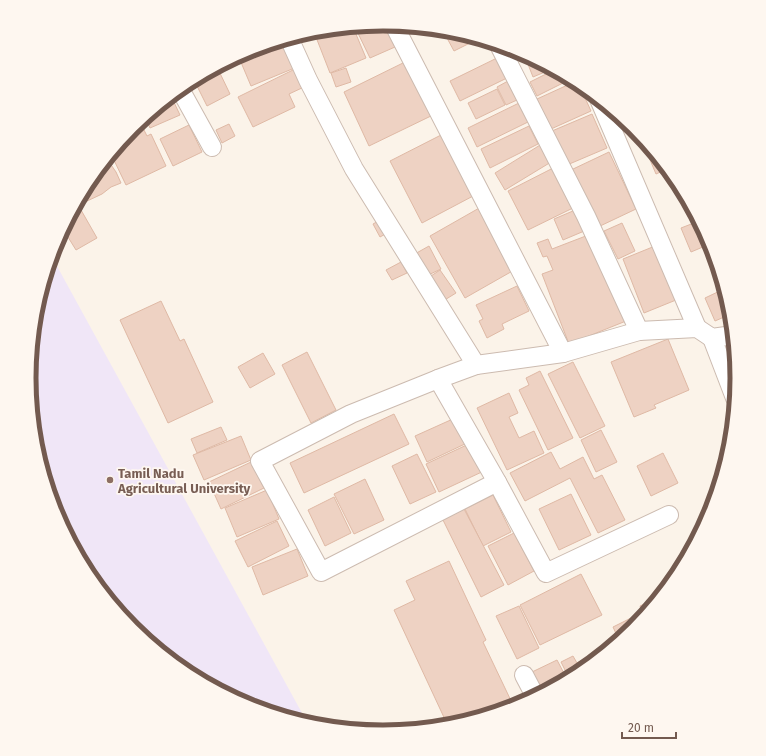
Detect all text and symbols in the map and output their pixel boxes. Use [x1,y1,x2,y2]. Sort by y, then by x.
place label: Tamil Nadu Agricultural University [117,466,251,496]
marker: Tamil Nadu Agricultural University [105,475,115,485]
scale bar [622,714,676,740]
text: 20 m [628,721,654,735]

